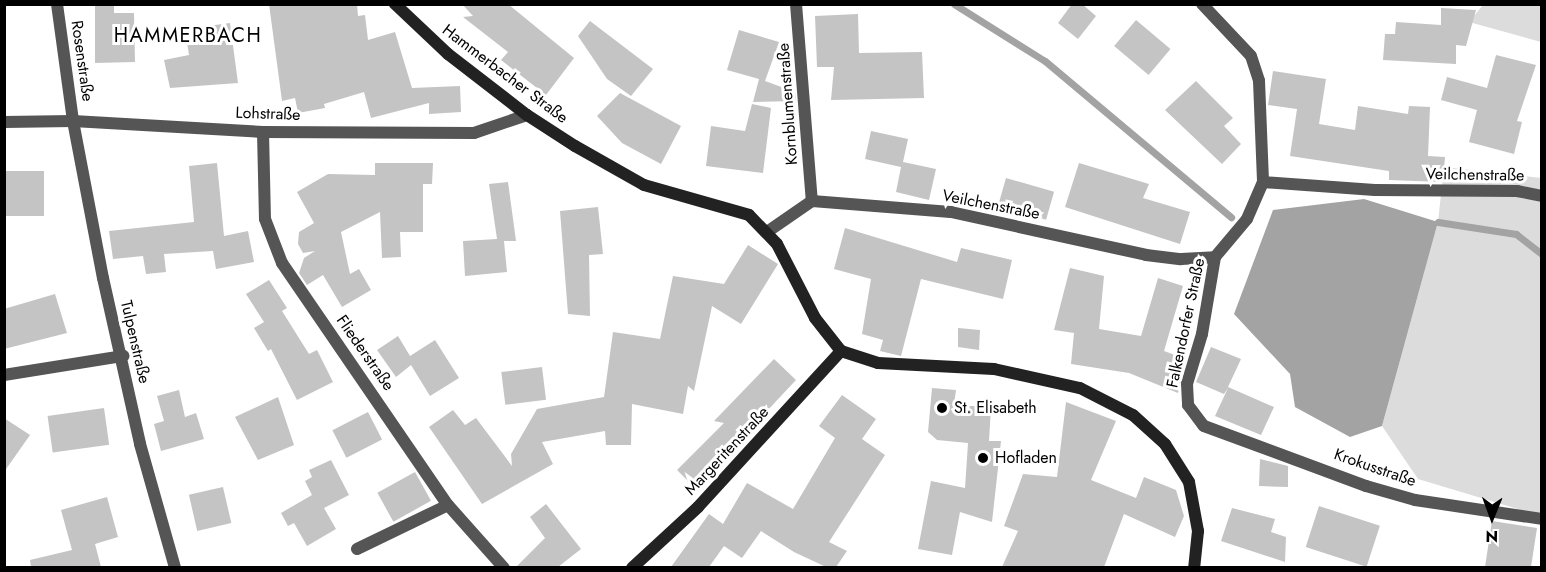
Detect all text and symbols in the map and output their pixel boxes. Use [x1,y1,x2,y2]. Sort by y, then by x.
street label: Rosenstraße [67,19,97,103]
street label: Hammerbacher Straße [438,21,572,127]
district label: HAMMERBACH [114,23,262,47]
street label: Kornblumenstraße [774,42,802,166]
street label: Lohstraße [235,103,301,125]
street label: Veilchenstraße [1425,165,1525,185]
street label: Veilchenstraße [941,186,1041,224]
street label: Falkendorfer Straße [1163,257,1209,389]
street label: Tulpenstraße [116,299,154,385]
street label: Fliederstraße [332,312,398,394]
place label: St. Elisabeth [954,398,1037,418]
marker: St. Elisabeth [935,401,949,415]
street label: Margeritenstraße [681,403,773,499]
street label: Krokusstraße [1331,445,1419,491]
place label: Hofladen [995,448,1057,468]
marker: Hofladen [976,451,990,465]
north arrow [1462,488,1522,548]
text: N [1485,525,1498,548]

